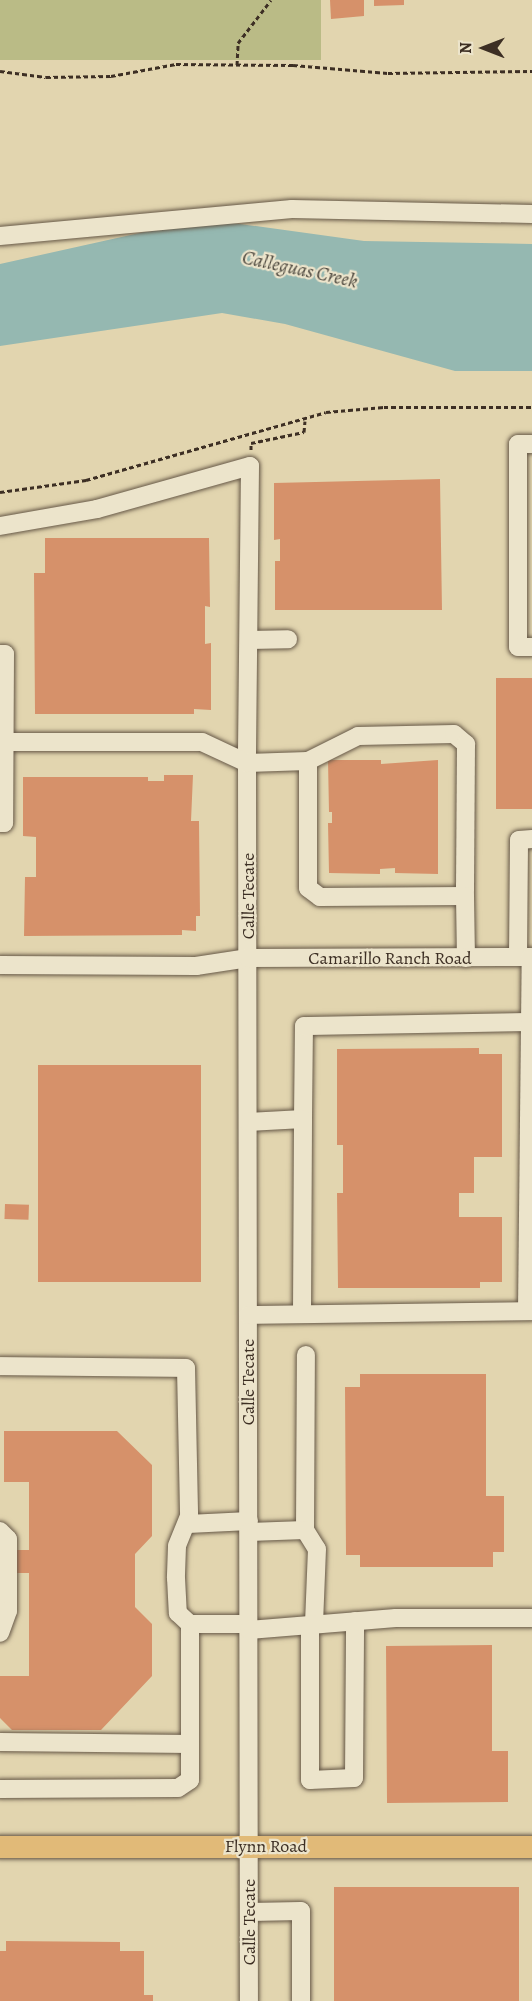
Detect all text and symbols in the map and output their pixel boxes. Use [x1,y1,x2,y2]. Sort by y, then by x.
north arrow [454,18,514,78]
text: N [455,42,477,54]
water label: Calleguas Creek [240,245,360,293]
street label: Calle Tecate [237,853,259,939]
street label: Camarillo Ranch Road [308,947,472,969]
street label: Calle Tecate [237,1339,259,1425]
street label: Flynn Road [225,1835,307,1857]
street label: Calle Tecate [238,1879,260,1965]

